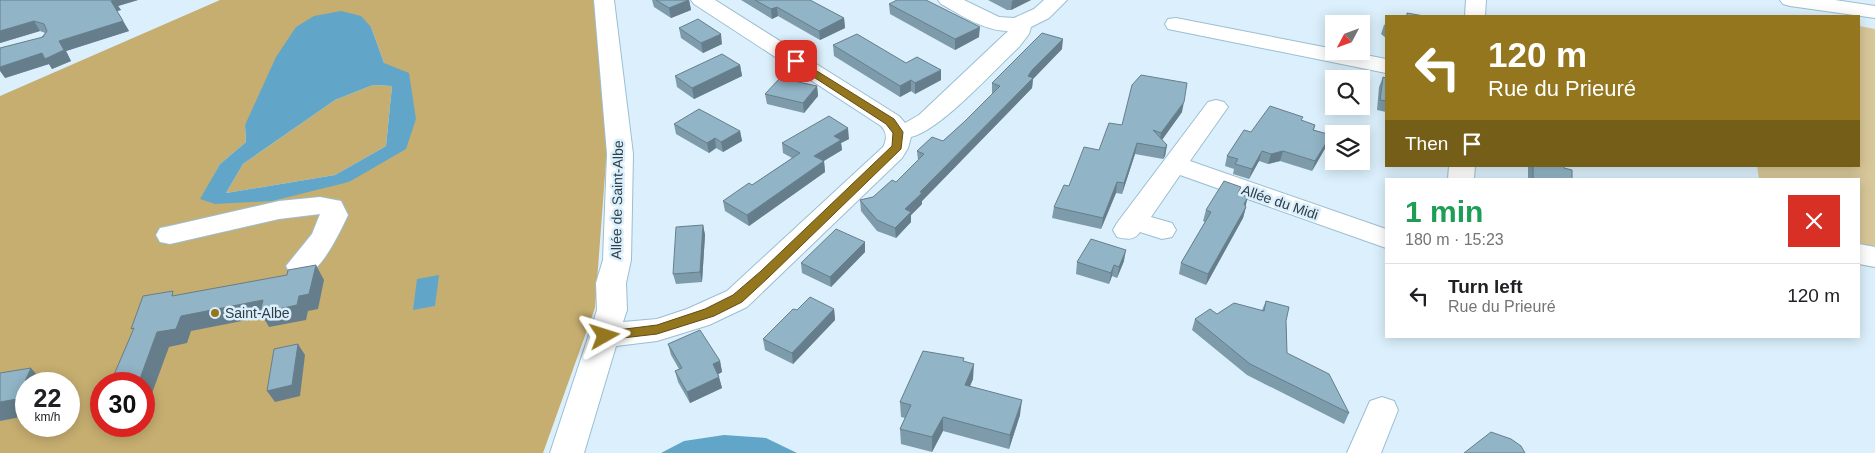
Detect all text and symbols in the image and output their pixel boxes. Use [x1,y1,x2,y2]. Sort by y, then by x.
north arrow [1325,15,1370,60]
map controls [1325,15,1370,170]
icon: left [1405,35,1470,100]
text: 120 m [1488,35,1587,74]
pin [775,40,817,82]
icon: arrive [782,47,810,75]
button: search [1325,70,1370,115]
text: Rue du Prieuré [1488,76,1636,101]
button: layers [1325,125,1370,170]
icon: arrive [1458,130,1486,158]
text: Then [1405,133,1448,154]
street label: Allée de Saint-Albe [608,140,626,260]
street label: Allée du Midi [1240,181,1320,223]
text: 1 min [1405,195,1483,228]
button: close [1788,195,1840,247]
text: 180 m · 15:23 [1405,231,1504,248]
text: Turn left [1448,276,1523,297]
icon: left [1405,282,1433,310]
text: 120 m [1787,285,1840,306]
text: Rue du Prieuré [1448,298,1556,315]
place label: Saint-Albe [225,305,290,321]
marker: Saint-Albe [209,307,221,319]
position arrow [578,309,630,361]
speed limit sign: 30 [90,372,155,437]
text: 22 [34,384,61,412]
text: km/h [34,410,61,424]

